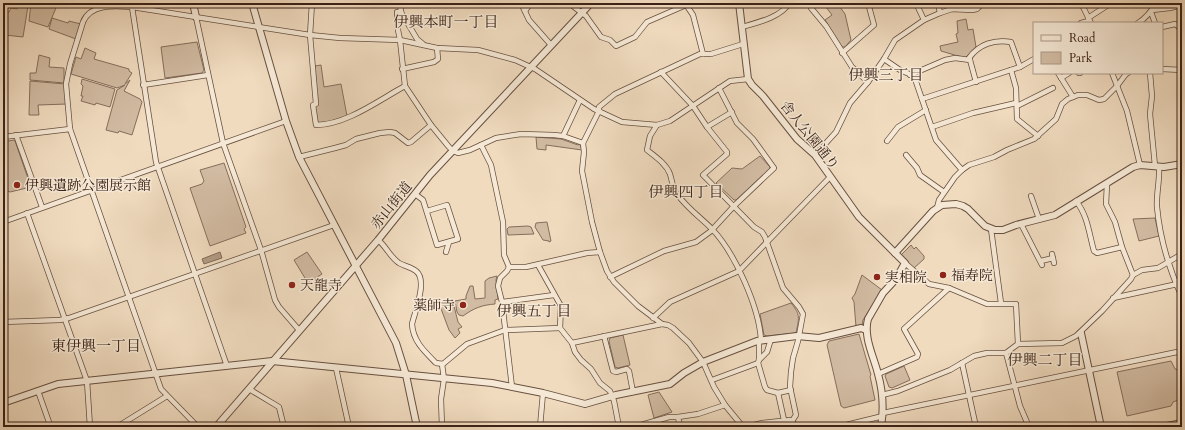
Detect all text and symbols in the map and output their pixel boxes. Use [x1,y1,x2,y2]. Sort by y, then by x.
district label: 伊興本町一丁目 [393,12,499,32]
legend [1033,22,1163,74]
text: Road [1069,30,1096,46]
text: Park [1069,50,1093,66]
district label: 伊興三丁目 [848,65,924,85]
street label: 舎人公園通り [776,97,843,174]
place label: 伊興遺跡公園展示館 [25,176,151,195]
street label: 赤山街道 [366,178,416,233]
marker: 伊興遺跡公園展示館 [12,180,22,190]
district label: 伊興四丁目 [648,182,724,202]
place label: 福寿院 [951,266,993,285]
place label: 実相院 [885,268,927,287]
marker: 福寿院 [938,270,948,280]
marker: 実相院 [872,272,882,282]
place label: 天龍寺 [300,276,342,295]
marker: 天龍寺 [287,280,297,290]
place label: 薬師寺 [413,296,455,315]
marker: 薬師寺 [458,300,468,310]
district label: 伊興五丁目 [496,301,572,321]
district label: 東伊興一丁目 [51,336,141,356]
district label: 伊興二丁目 [1007,350,1083,370]

